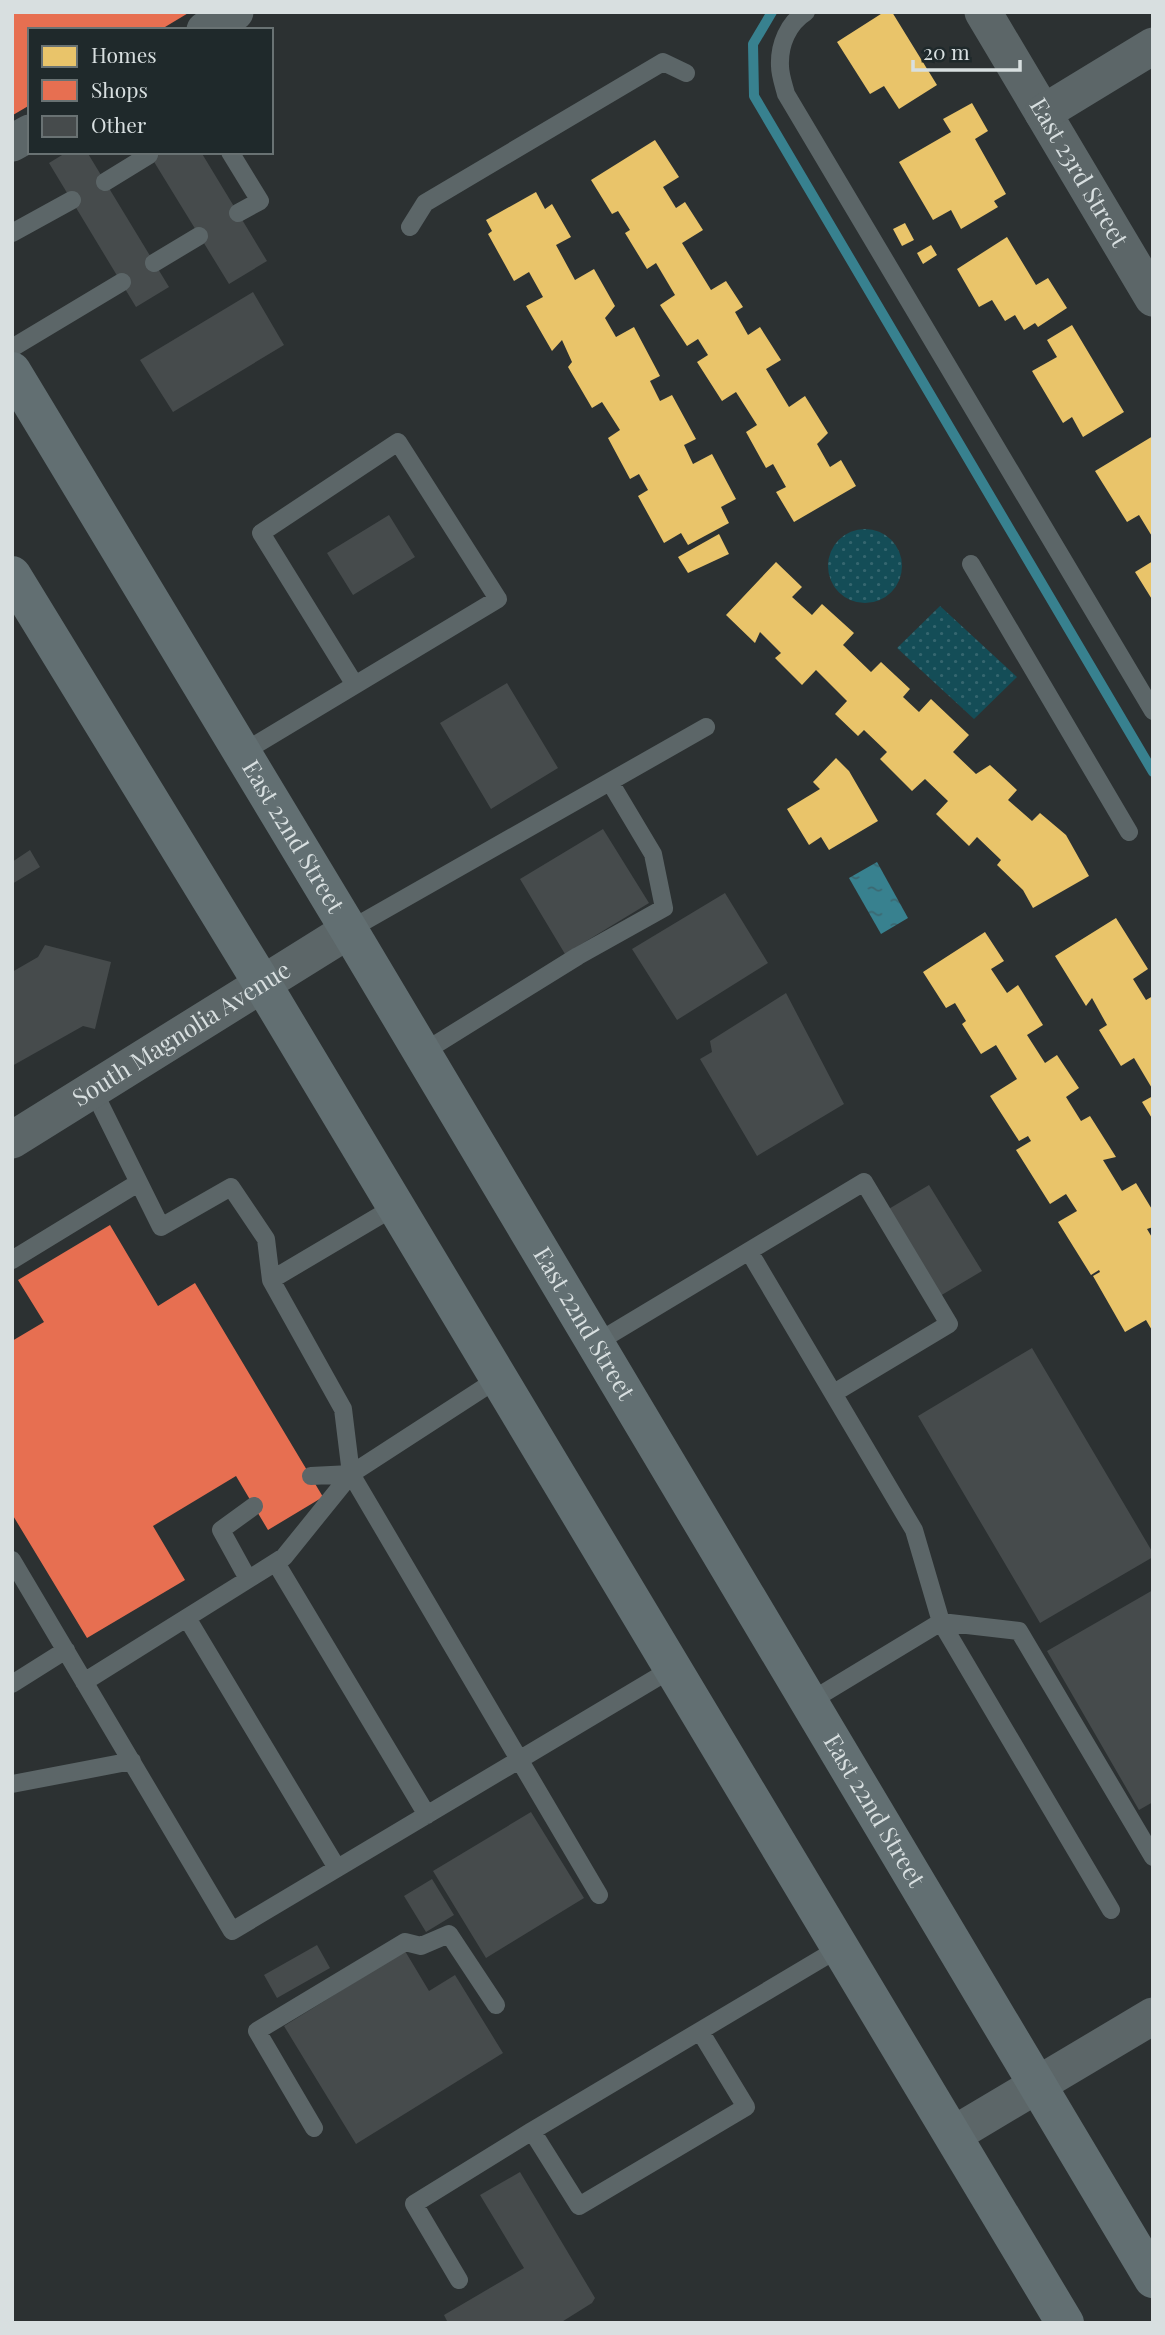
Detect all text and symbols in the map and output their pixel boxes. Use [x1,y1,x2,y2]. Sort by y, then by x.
legend [28,28,273,154]
scale bar [913,28,1020,72]
text: 20 m [923,37,970,65]
text: Homes [91,40,157,68]
text: Shops [91,75,148,103]
street label: East 23rd Street [1024,91,1137,253]
text: Other [91,110,147,138]
street label: East 22nd Street [236,753,353,919]
street label: South Magnolia Avenue [66,952,296,1113]
street label: East 22nd Street [527,1240,644,1406]
street label: East 22nd Street [818,1727,934,1893]

